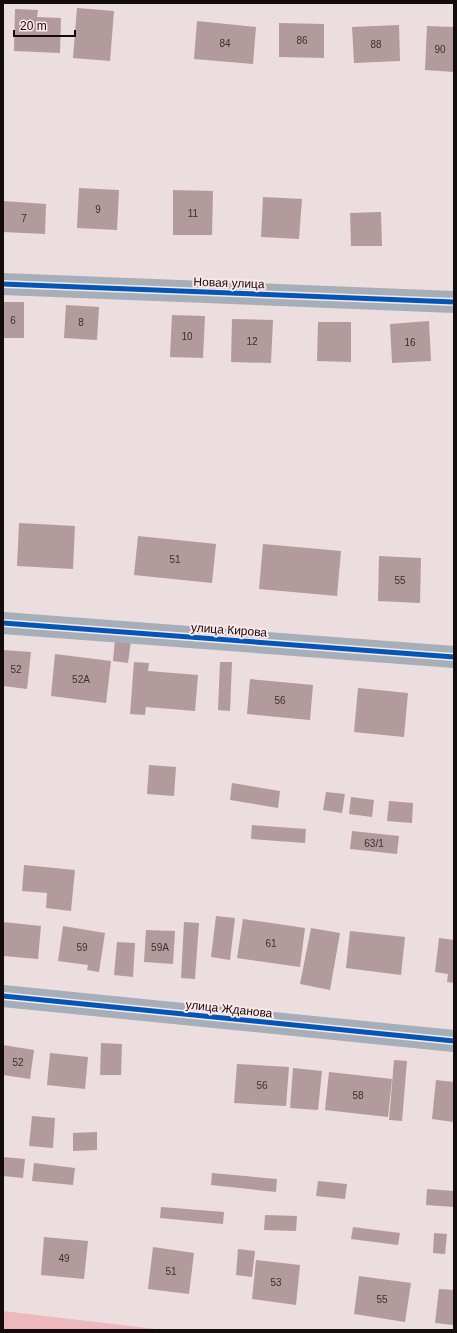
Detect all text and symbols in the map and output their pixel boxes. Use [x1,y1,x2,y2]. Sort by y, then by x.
scale bar [14,12,75,38]
text: 20 m [20,19,47,33]
house number: 86 [296,35,308,46]
house number: 84 [219,38,231,49]
house number: 88 [370,39,382,50]
house number: 90 [434,44,446,55]
house number: 9 [95,204,101,215]
house number: 11 [188,208,199,219]
house number: 7 [21,213,27,224]
street label: Новая улица [193,275,265,291]
house number: 6 [10,315,16,326]
house number: 8 [78,317,84,328]
house number: 10 [181,331,193,342]
house number: 12 [246,336,258,347]
house number: 16 [404,337,416,348]
house number: 51 [169,554,181,565]
house number: 55 [394,575,406,586]
street label: улица Кирова [190,620,268,640]
house number: 52 [10,664,22,675]
house number: 52А [72,674,90,685]
house number: 56 [274,695,286,706]
house number: 63/1 [364,838,384,849]
house number: 61 [265,938,277,949]
house number: 59 [76,942,88,953]
house number: 59А [151,942,169,953]
street label: улица Жданова [185,997,273,1021]
house number: 52 [12,1057,24,1068]
house number: 56 [256,1080,268,1091]
house number: 58 [352,1090,364,1101]
house number: 49 [58,1253,70,1264]
house number: 51 [165,1266,177,1277]
house number: 53 [270,1277,282,1288]
house number: 55 [376,1294,388,1305]

